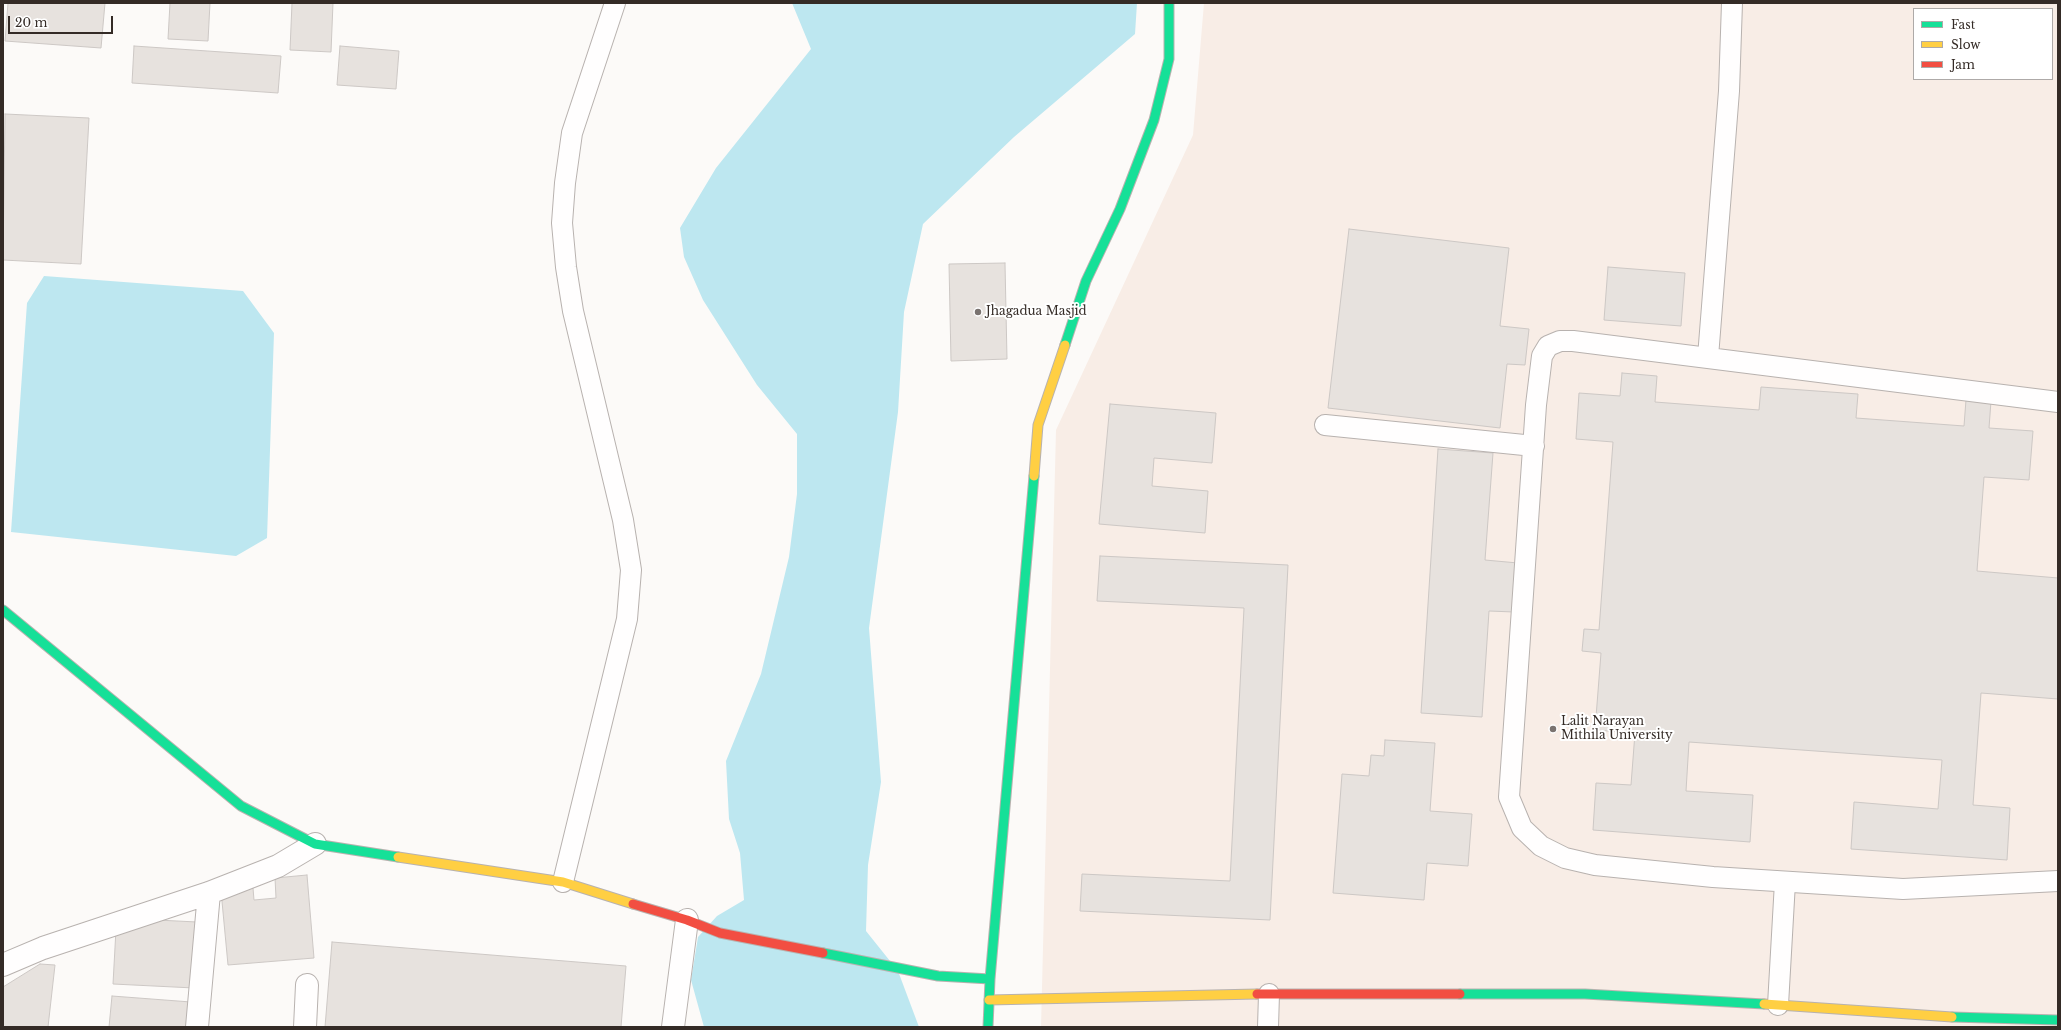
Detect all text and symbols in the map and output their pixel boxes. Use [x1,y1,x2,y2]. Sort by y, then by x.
scale bar [10,8,115,34]
legend [1913,8,2053,80]
text: 20 m [15,15,47,30]
text: Fast [1951,17,1975,32]
text: Slow [1951,37,1980,52]
text: Jam [1951,57,1975,72]
place label: Jhagadua Masjid [986,305,1087,319]
marker: Jhagadua Masjid [973,307,983,317]
place label: Lalit Narayan Mithila University [1561,715,1673,743]
marker: Lalit Narayan Mithila University [1548,724,1558,734]

